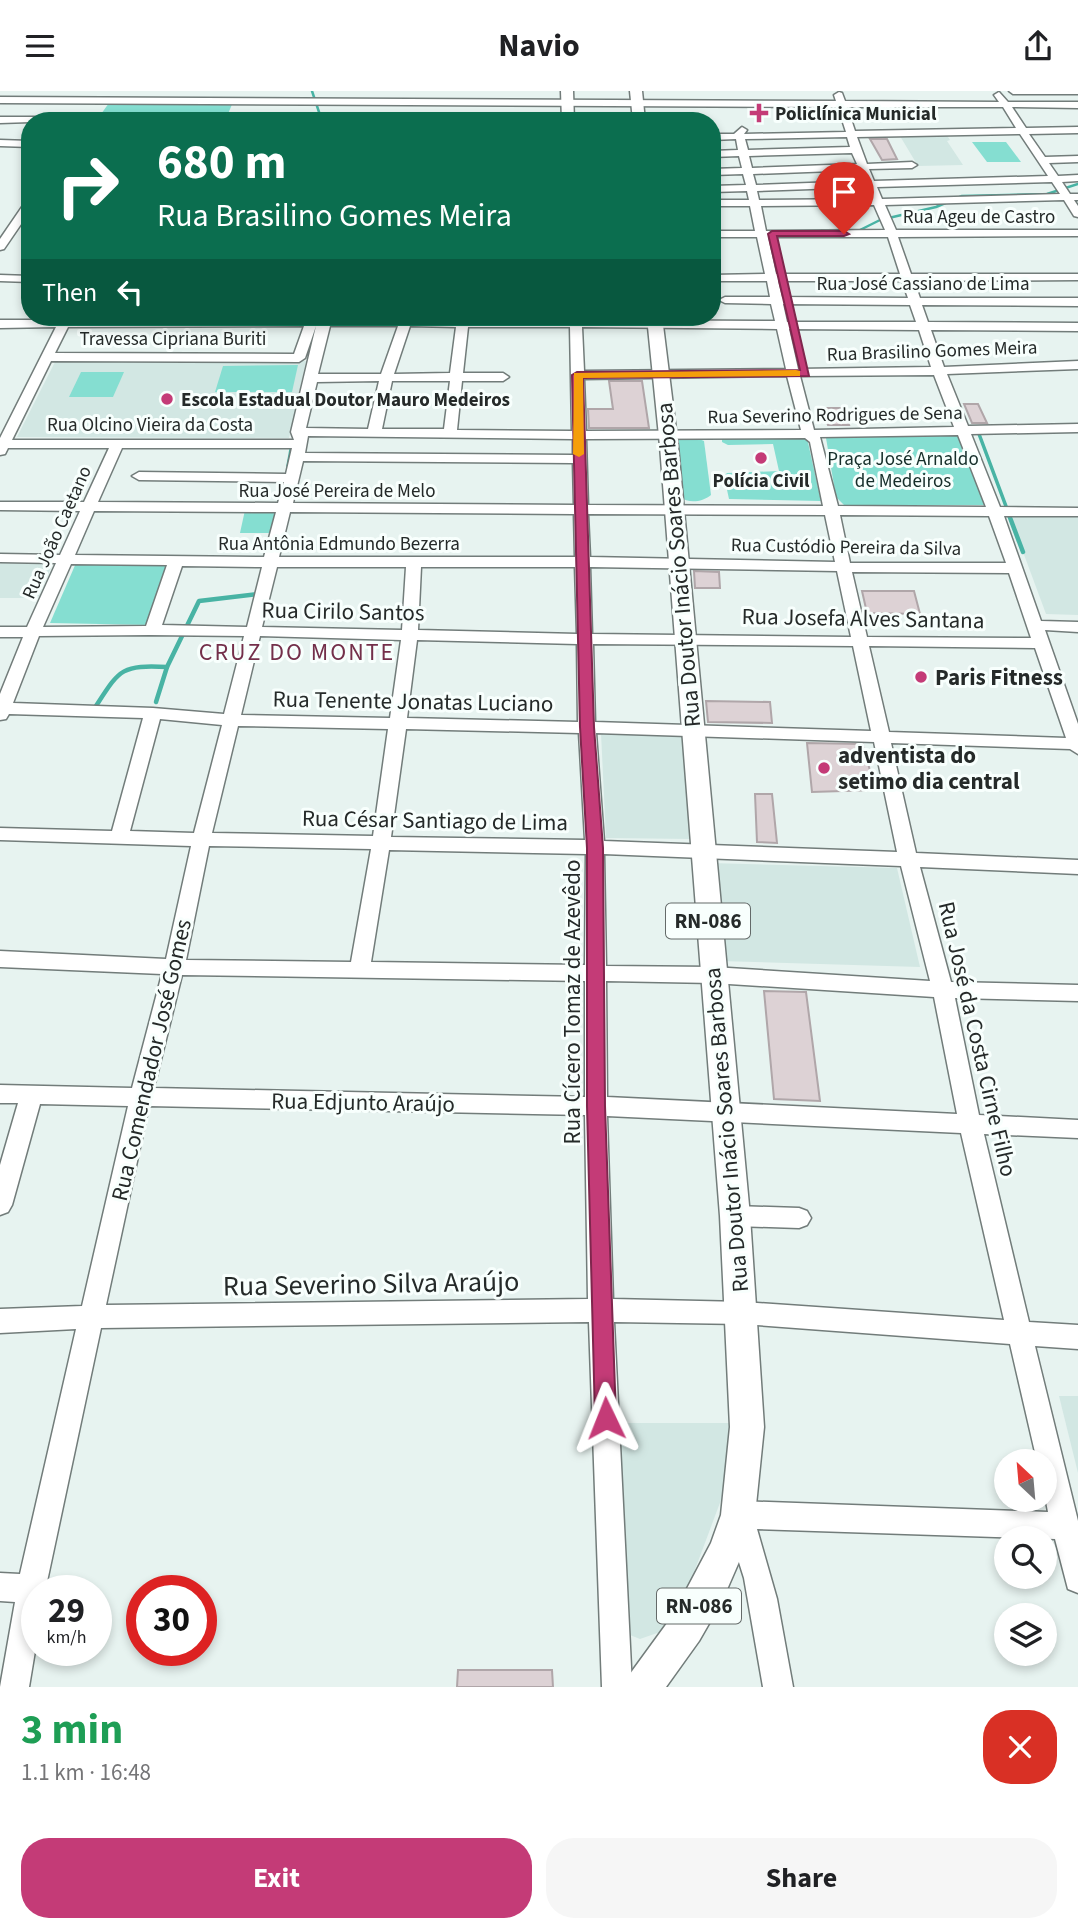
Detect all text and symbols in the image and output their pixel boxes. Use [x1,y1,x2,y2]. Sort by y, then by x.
text: Navio [498,23,580,69]
icon: menu [21,27,59,65]
icon: share [1019,27,1057,65]
place label: Policlínica Municial [775,101,937,128]
marker: Policlínica Municial [749,103,769,123]
text: 680 m [157,128,286,198]
icon: right [42,140,133,231]
pin [814,162,874,234]
icon: arrive [825,173,863,211]
text: Rua Brasilino Gomes Meira [157,193,512,239]
street label: Rua Ageu de Castro [903,204,1055,231]
street label: Rua José Cassiano de Lima [816,271,1030,298]
icon: left [111,273,149,311]
text: Then [42,274,97,311]
street label: Travessa Cipriana Buriti [79,326,267,353]
street label: Rua Brasilino Gomes Meira [826,334,1038,369]
place label: Escola Estadual Doutor Mauro Medeiros [181,387,510,414]
marker: Escola Estadual Doutor Mauro Medeiros [159,391,175,407]
street label: Rua Severino Rodrigues de Sena [707,400,963,431]
street label: Rua Doutor Inácio Soares Barbosa [648,401,709,729]
street label: Rua Olcino Vieira da Costa [47,412,253,439]
park label: Praça José Arnaldo de Medeiros [827,446,979,495]
marker: Polícia Civil [753,450,769,466]
street label: Rua João Caetano [16,462,99,604]
place label: Polícia Civil [712,468,810,495]
street label: Rua José Pereira de Melo [239,478,435,505]
street label: Rua Antônia Edmundo Bezerra [218,531,460,558]
street label: Rua Custódio Pereira da Silva [731,532,961,563]
street label: Rua Cirilo Santos [261,594,425,629]
street label: Rua Josefa Alves Santana [741,600,985,637]
district label: CRUZ DO MONTE [199,635,395,670]
place label: Paris Fitness [935,661,1063,694]
marker: Paris Fitness [913,669,929,685]
street label: Rua Tenente Jonatas Luciano [272,683,554,720]
place label: adventista do setimo dia central [838,739,1020,798]
marker: adventista do setimo dia central [816,760,832,776]
street label: Rua César Santiago de Lima [302,802,568,839]
street label: Rua Cícero Tomaz de Azevêdo [556,860,589,1144]
street label: Rua José da Costa Cirne Filho [930,898,1025,1180]
road number: RN-086 [666,903,750,939]
street label: Rua Comendador José Gomes [103,916,200,1204]
street label: Rua Doutor Inácio Soares Barbosa [696,966,757,1294]
street label: Rua Edjunto Araújo [271,1084,455,1121]
street label: Rua Severino Silva Araújo [223,1261,520,1307]
position arrow [569,1381,643,1455]
north arrow [994,1449,1057,1512]
map controls [994,1449,1057,1666]
button: search [994,1526,1057,1589]
speed limit sign: 30 [126,1575,217,1666]
text: 29 [48,1586,85,1636]
road number: RN-086 [657,1589,741,1623]
button: layers [994,1603,1057,1666]
text: km/h [47,1625,86,1650]
text: 3 min [21,1700,123,1760]
button: close [983,1710,1057,1784]
text: 1.1 km · 16:48 [21,1756,151,1789]
button: Exit [21,1838,532,1918]
button: Share [546,1838,1057,1918]

